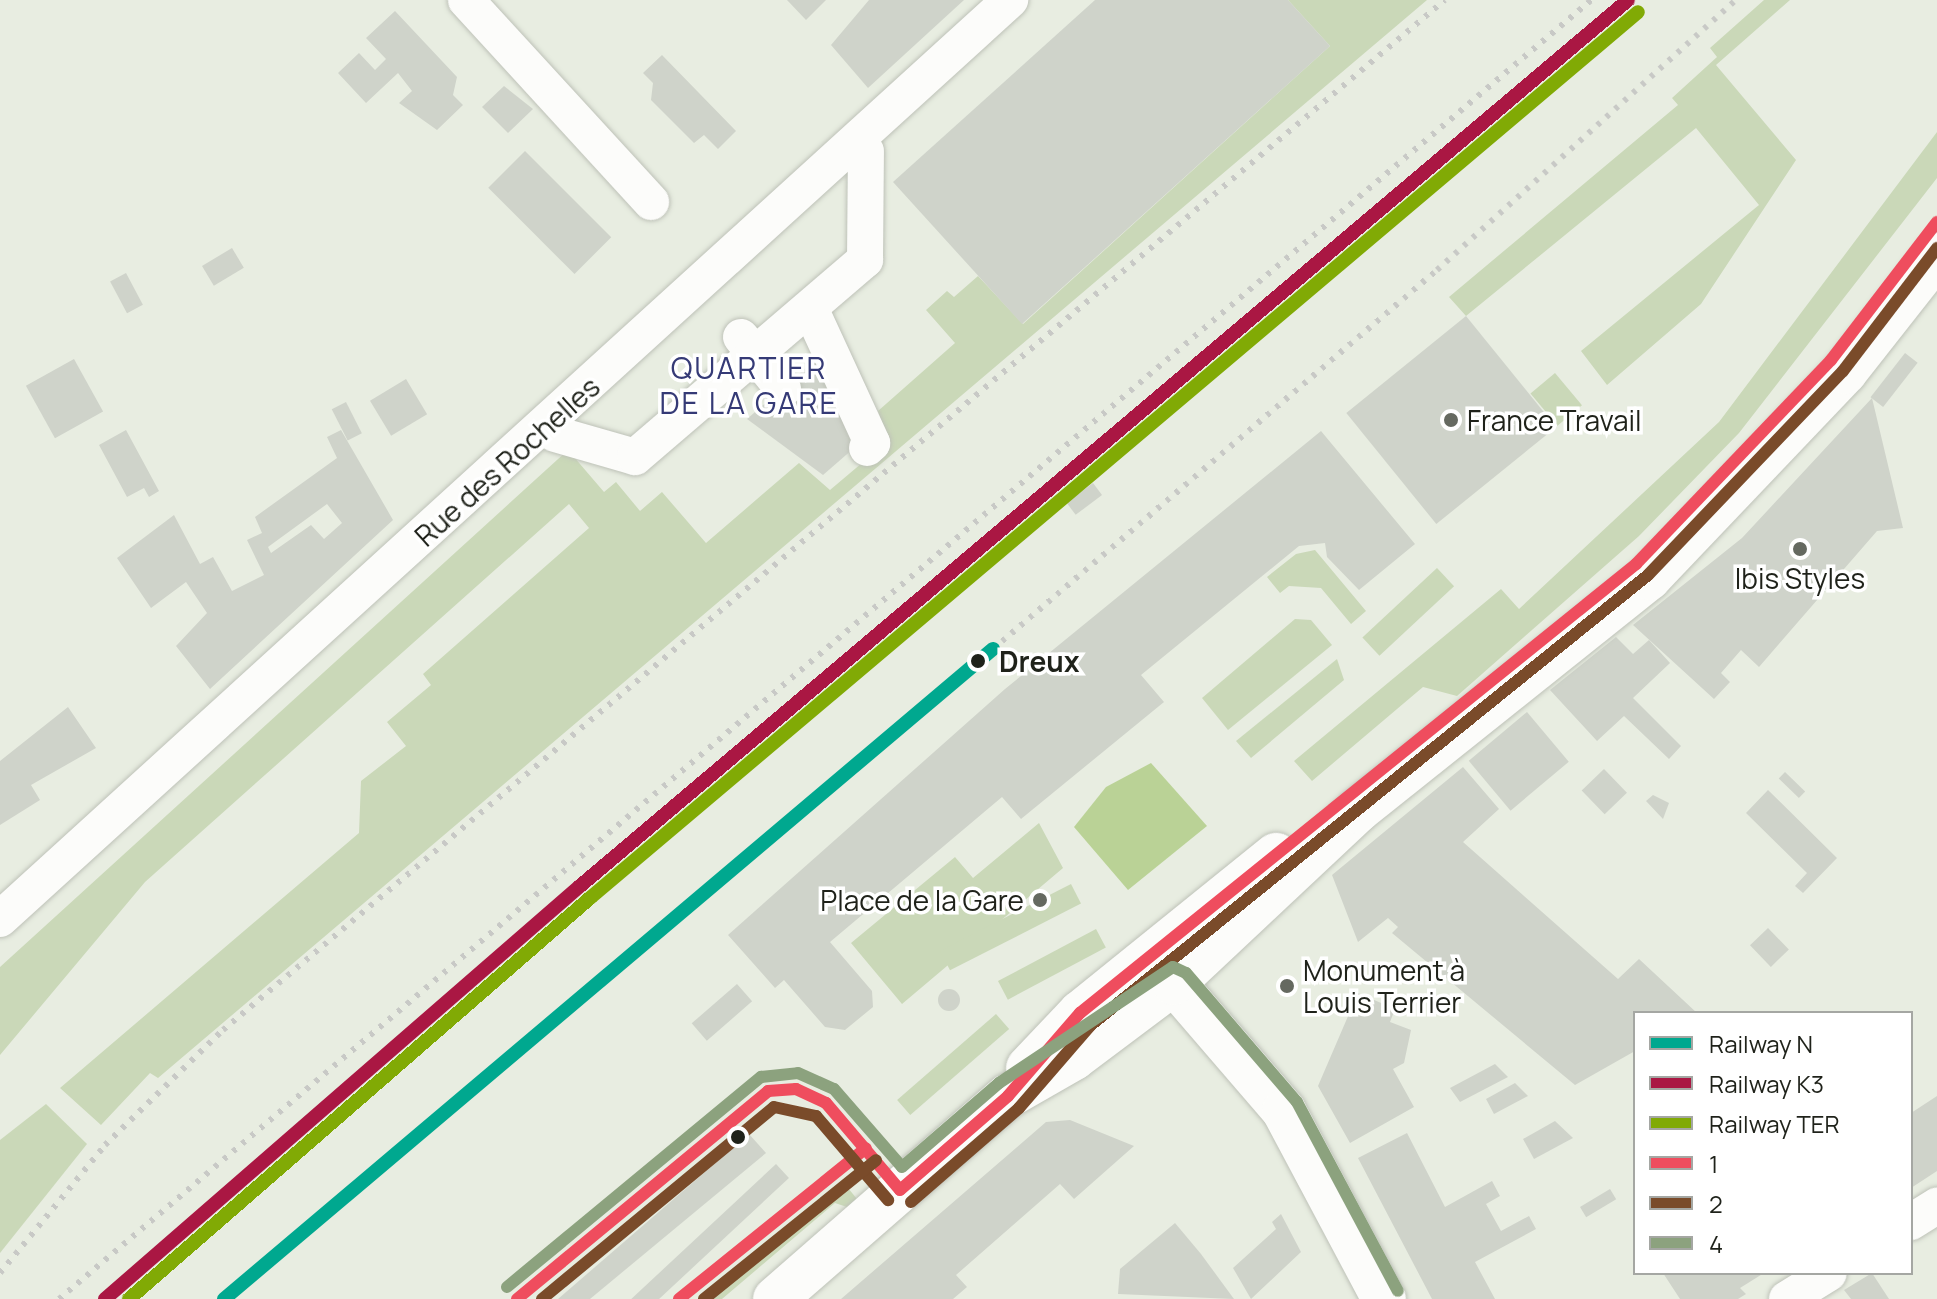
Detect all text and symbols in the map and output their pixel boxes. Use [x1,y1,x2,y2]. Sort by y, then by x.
district label: QUARTIER DE LA GARE [659,350,839,420]
street label: Rue des Rochelles [408,369,606,553]
place label: France Travail [1467,403,1642,437]
marker: France Travail [1442,411,1460,429]
marker: Ibis Styles [1791,540,1809,558]
place label: Ibis Styles [1735,561,1865,595]
place label: Dreux [999,644,1079,678]
marker: Dreux [964,647,992,675]
place label: Place de la Gare [820,883,1024,917]
marker: Place de la Gare [1031,891,1049,909]
place label: Monument à Louis Terrier [1303,953,1465,1019]
marker: Monument à Louis Terrier [1278,977,1296,995]
legend [1633,1011,1913,1275]
text: Railway N [1709,1027,1813,1060]
text: Railway K3 [1709,1067,1824,1100]
text: Railway TER [1709,1107,1840,1140]
unlabelled marker [730,1129,746,1145]
text: 1 [1709,1147,1718,1180]
text: 2 [1709,1187,1723,1220]
text: 4 [1709,1227,1723,1260]

